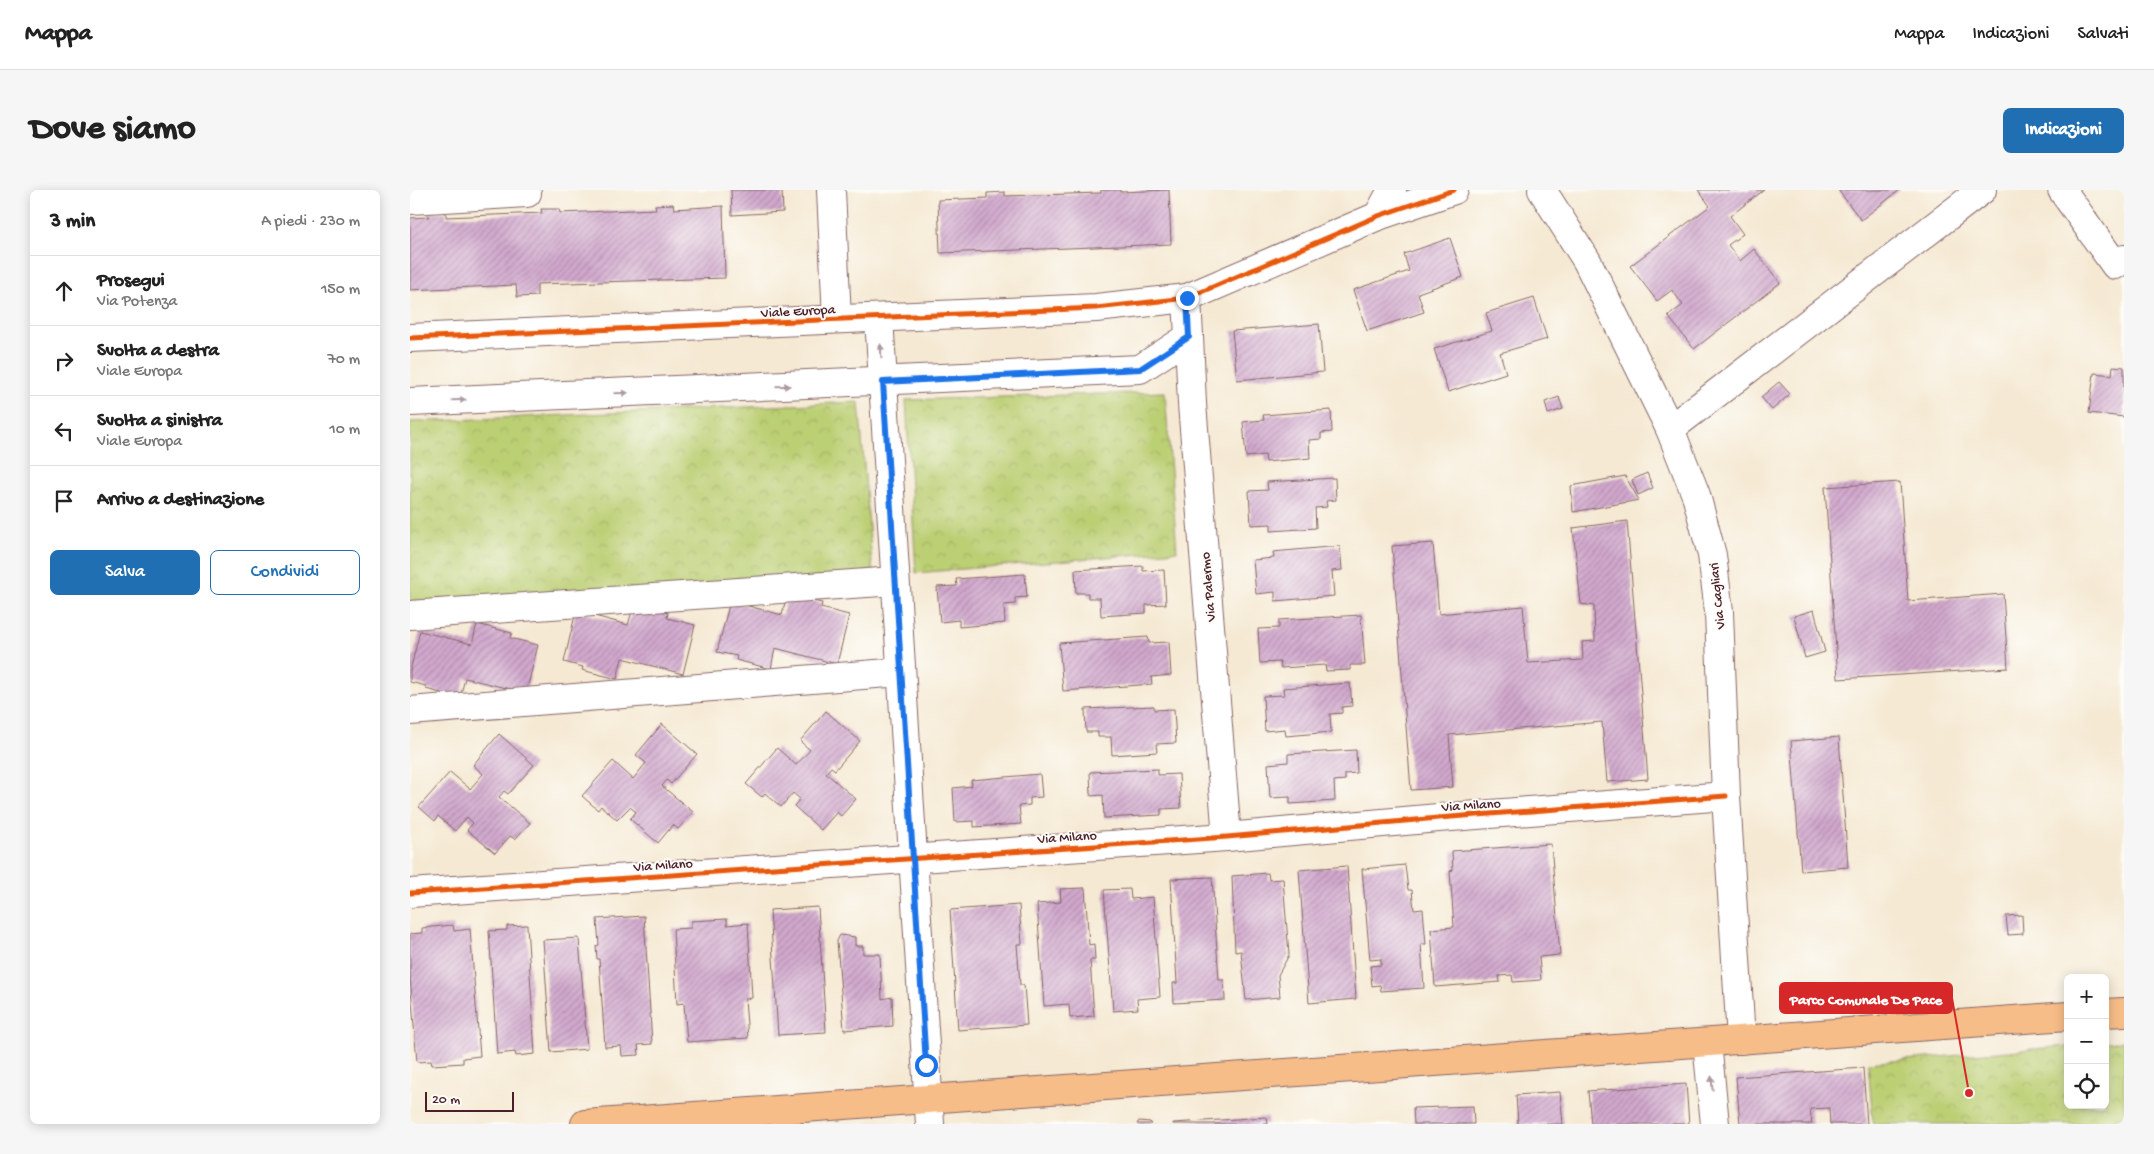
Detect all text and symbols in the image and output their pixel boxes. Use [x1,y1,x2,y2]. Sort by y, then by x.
text: Mappa [25,20,92,49]
text: Mappa [1894,24,1944,45]
text: Indicazioni [1972,24,2050,45]
text: Salvati [2078,24,2129,45]
button: Indicazioni [2003,108,2124,153]
text: Dove siamo [30,110,196,151]
text: 3 min [50,210,95,235]
text: A piedi · 230 m [261,213,360,232]
text: Prosegui [97,270,165,293]
icon: ahead [50,277,78,305]
text: 150 m [321,281,360,300]
route end [1176,287,1199,310]
text: Via Potenza [97,293,178,312]
street label: Viale Europa [760,302,837,323]
text: Svolta a destra [97,340,219,363]
one-way arrow [876,343,884,359]
icon: right [50,347,78,375]
text: 70 m [327,351,360,370]
text: Viale Europa [97,363,182,382]
one-way arrow [776,382,792,390]
one-way arrow [613,388,629,396]
one-way arrow [451,395,467,403]
text: Svolta a sinistra [97,410,222,433]
icon: left [50,417,78,445]
text: 10 m [329,421,360,440]
text: Viale Europa [97,433,182,452]
icon: arrive [50,487,78,515]
text: Arrivo a destinazione [97,489,264,512]
button: Salva [50,550,200,595]
button: Condividi [210,550,360,595]
street label: Via Palermo [1198,551,1221,623]
street label: Via Cagliari [1707,561,1731,631]
street label: Via Milano [1440,796,1501,817]
street label: Via Milano [1036,828,1097,849]
street label: Via Milano [632,856,693,877]
map controls [2064,974,2109,1109]
button: + [2064,974,2109,1019]
callout: Parco Comunale De Pace [1780,983,1952,1013]
text: Parco Comunale De Pace [1789,992,1944,1010]
button: − [2064,1019,2109,1064]
route start [915,1054,938,1077]
button: locate [2064,1064,2109,1109]
one-way arrow [1707,1075,1715,1091]
scale bar [425,1089,514,1112]
text: 20 m [432,1092,460,1109]

